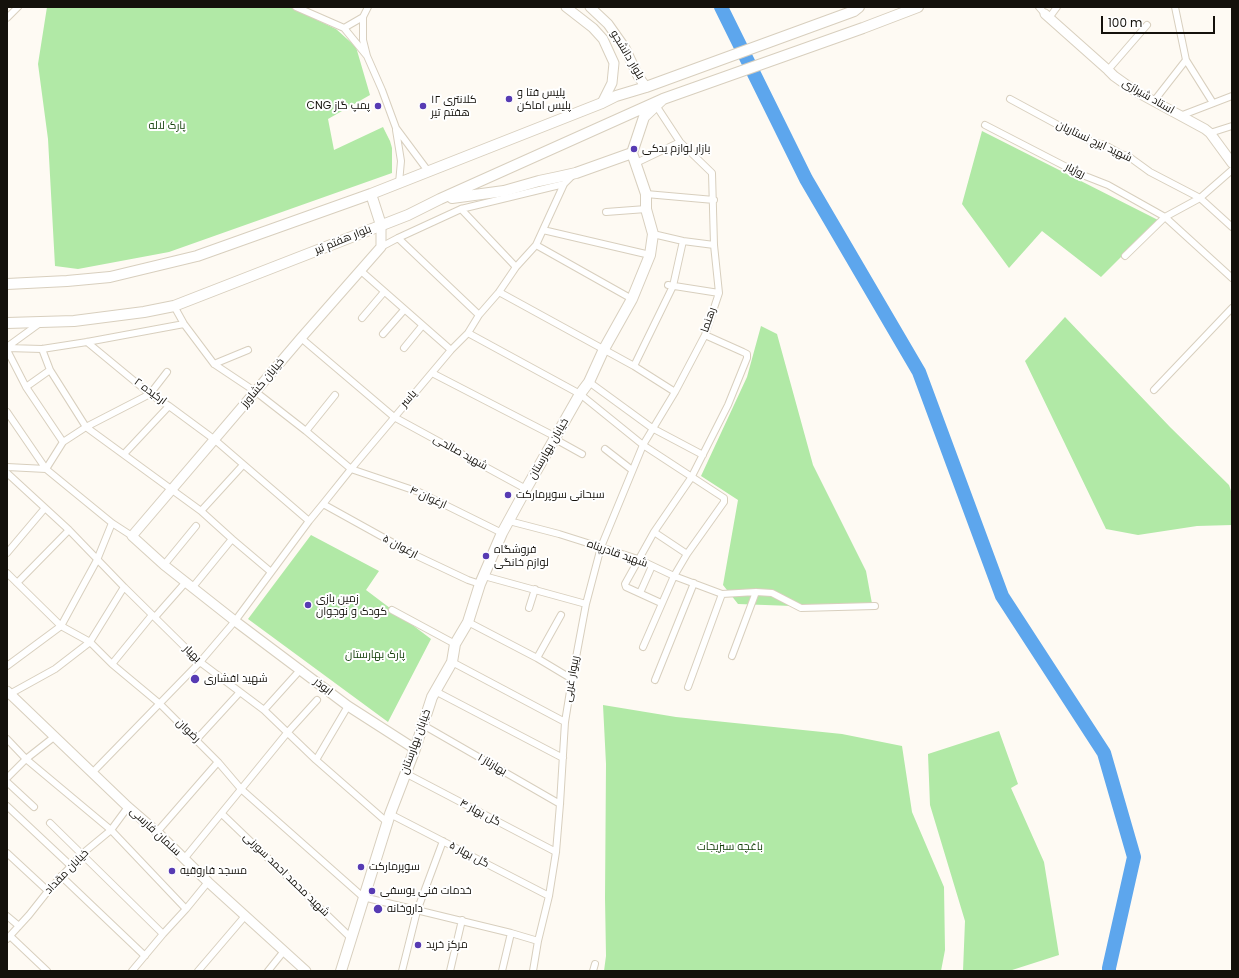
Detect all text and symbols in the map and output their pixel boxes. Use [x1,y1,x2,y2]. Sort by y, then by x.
scale bar [1103,8,1217,34]
text: 100 m [1108,14,1142,31]
street label: بلوار دانشجو [607,28,647,82]
street label: استاد شیرازی [1120,77,1176,117]
place label: پلیس فتا و پلیس اماکن [517,86,571,112]
place label: کلانتری ۱۲ هفتم تیر [431,93,477,119]
marker: پلیس فتا و پلیس اماکن [504,94,514,104]
place label: CNG پمپ گاز [306,99,370,113]
marker: CNG پمپ گاز [373,101,383,111]
marker: کلانتری ۱۲ هفتم تیر [418,101,428,111]
park label: پارک لاله [148,119,186,133]
street label: شهید ایرج نستاریان [1054,119,1134,165]
place label: بازار لوازم یدکی [642,142,710,156]
marker: بازار لوازم یدکی [629,144,639,154]
street label: روژیار [1063,160,1087,182]
street label: بلوار هفتم تیر [313,223,373,257]
street label: رهنما [699,306,719,334]
street label: خیابان کشاورز [239,356,287,410]
street label: ارکیده ۲ [131,376,169,408]
street label: یاسر [398,388,420,410]
street label: خیابان بهارستان [526,416,572,482]
street label: شهید صالحی [431,433,489,473]
street label: ارغوان ۴ [407,484,449,512]
place label: سبحانی سوپرمارکت [516,488,605,502]
marker: سبحانی سوپرمارکت [503,490,513,500]
street label: ارغوان ۵ [380,532,420,562]
street label: شهید قادرپناه [585,537,649,571]
place label: فروشگاه لوازم خانگی [494,543,549,569]
marker: فروشگاه لوازم خانگی [481,551,491,561]
place label: زمین بازی کودک و نوجوان [316,592,387,618]
marker: زمین بازی کودک و نوجوان [303,600,313,610]
street label: بهیار [180,642,204,666]
park label: پارک بهارستان [345,648,405,662]
street label: ریبوار غربی [561,655,583,703]
place label: شهید افشاری [204,672,268,686]
marker: شهید افشاری [189,673,201,685]
street label: ابوذر [311,676,335,698]
street label: خیابان بهارستان [398,708,434,776]
street label: رضوان [173,716,203,746]
street label: بهارناز ۱ [475,751,509,779]
street label: گل بهار ۴ [457,797,503,829]
street label: سلمان فارسی [127,805,183,859]
street label: شهید محمد احمد سورنی [240,830,332,920]
street label: گل بهار ۵ [447,839,491,871]
park label: باغچه سبزیجات [697,840,763,854]
street label: خیابان مقداد [42,847,92,897]
place label: سوپرمارکت [369,860,420,874]
marker: سوپرمارکت [356,862,366,872]
place label: مسجد فاروقیه [180,864,247,878]
marker: مسجد فاروقیه [167,866,177,876]
place label: خدمات فنی یوسفی [380,884,472,898]
marker: خدمات فنی یوسفی [367,886,377,896]
place label: داروخانه [387,902,423,916]
marker: داروخانه [372,903,384,915]
place label: مرکز خرید [426,938,468,952]
marker: مرکز خرید [413,940,423,950]

